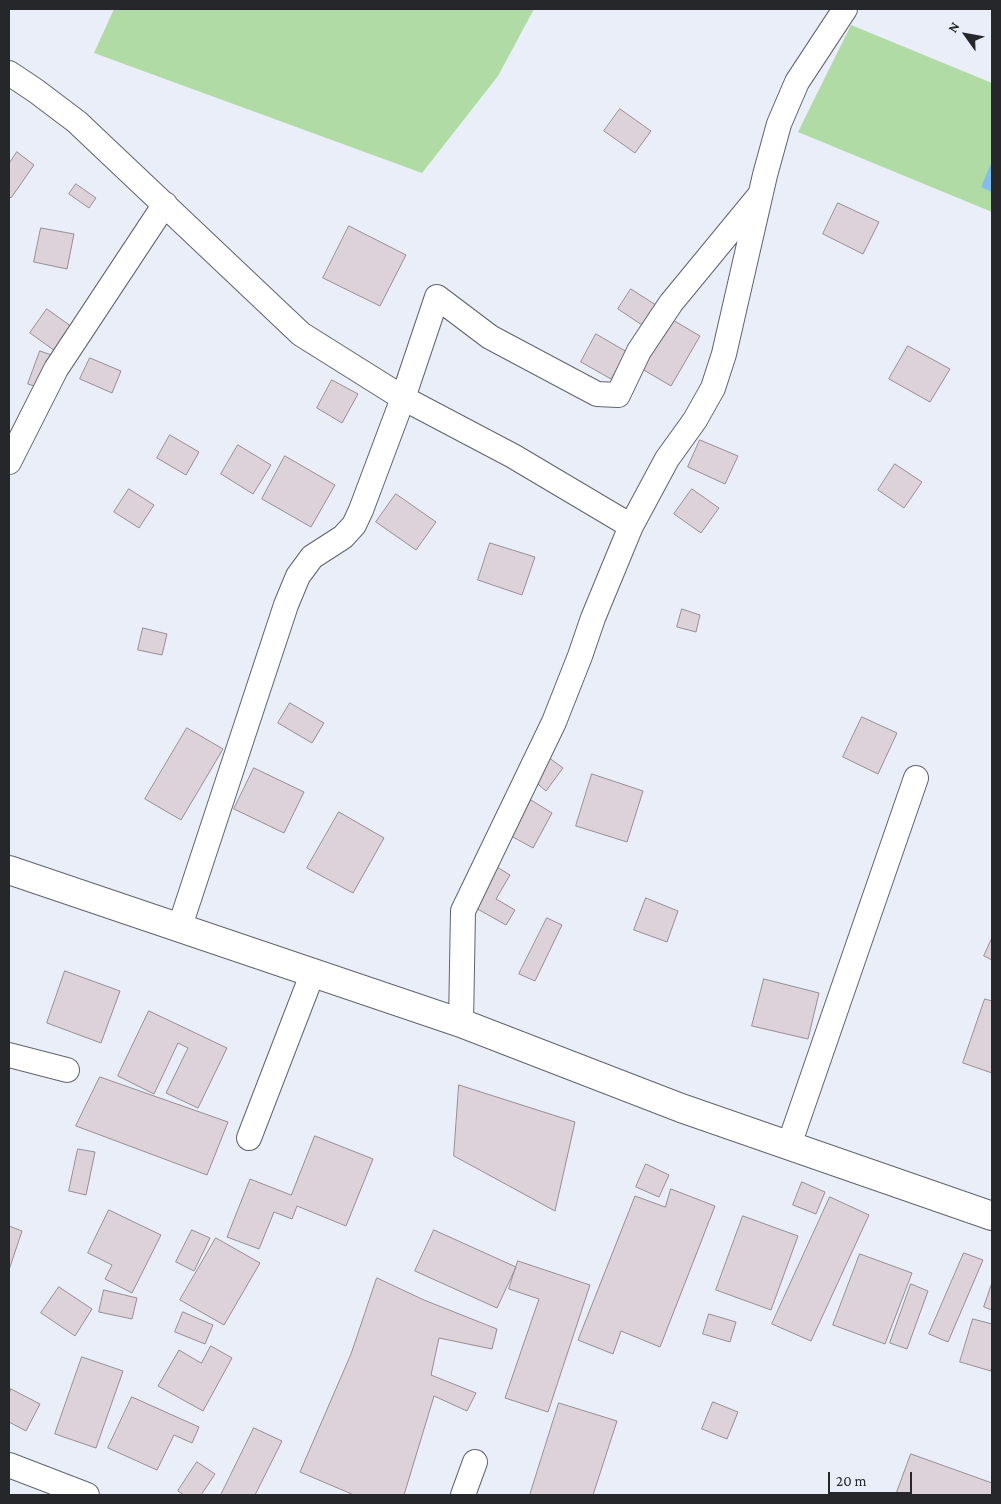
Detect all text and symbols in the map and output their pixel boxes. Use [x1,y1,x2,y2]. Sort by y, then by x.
north arrow [941,10,991,60]
text: N [944,19,963,35]
scale bar [831,1462,915,1494]
text: 20 m [836,1473,867,1489]

